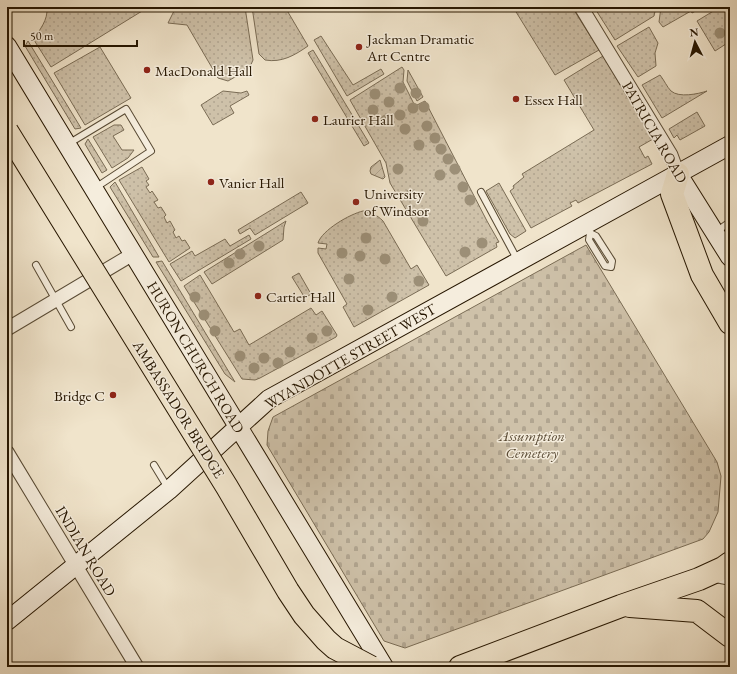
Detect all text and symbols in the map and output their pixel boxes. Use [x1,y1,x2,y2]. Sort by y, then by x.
scale bar [24,22,137,48]
north arrow [675,22,715,62]
text: N [689,25,699,39]
text: 50 m [30,28,54,44]
place label: Jackman Dramatic Art Centre [365,29,474,65]
marker: Jackman Dramatic Art Centre [354,42,364,52]
place label: MacDonald Hall [155,61,253,80]
marker: MacDonald Hall [142,65,152,75]
street label: PATRICIA ROAD [618,78,692,186]
place label: Essex Hall [524,90,583,109]
marker: Essex Hall [511,94,521,104]
place label: Laurier Hall [323,110,394,129]
marker: Laurier Hall [310,114,320,124]
place label: Vanier Hall [219,173,285,192]
marker: Vanier Hall [206,177,216,187]
place label: University of Windsor [364,184,429,220]
marker: University of Windsor [351,197,361,207]
street label: HURON CHURCH ROAD [143,278,249,436]
place label: Cartier Hall [266,287,336,306]
marker: Cartier Hall [253,291,263,301]
street label: WYANDOTTE STREET WEST [261,299,440,413]
street label: AMBASSADOR BRIDGE [128,336,230,482]
place label: Bridge C [54,386,105,405]
marker: Bridge C [108,390,118,400]
park label: Assumption Cemetery [498,426,565,462]
street label: INDIAN ROAD [52,502,120,600]

